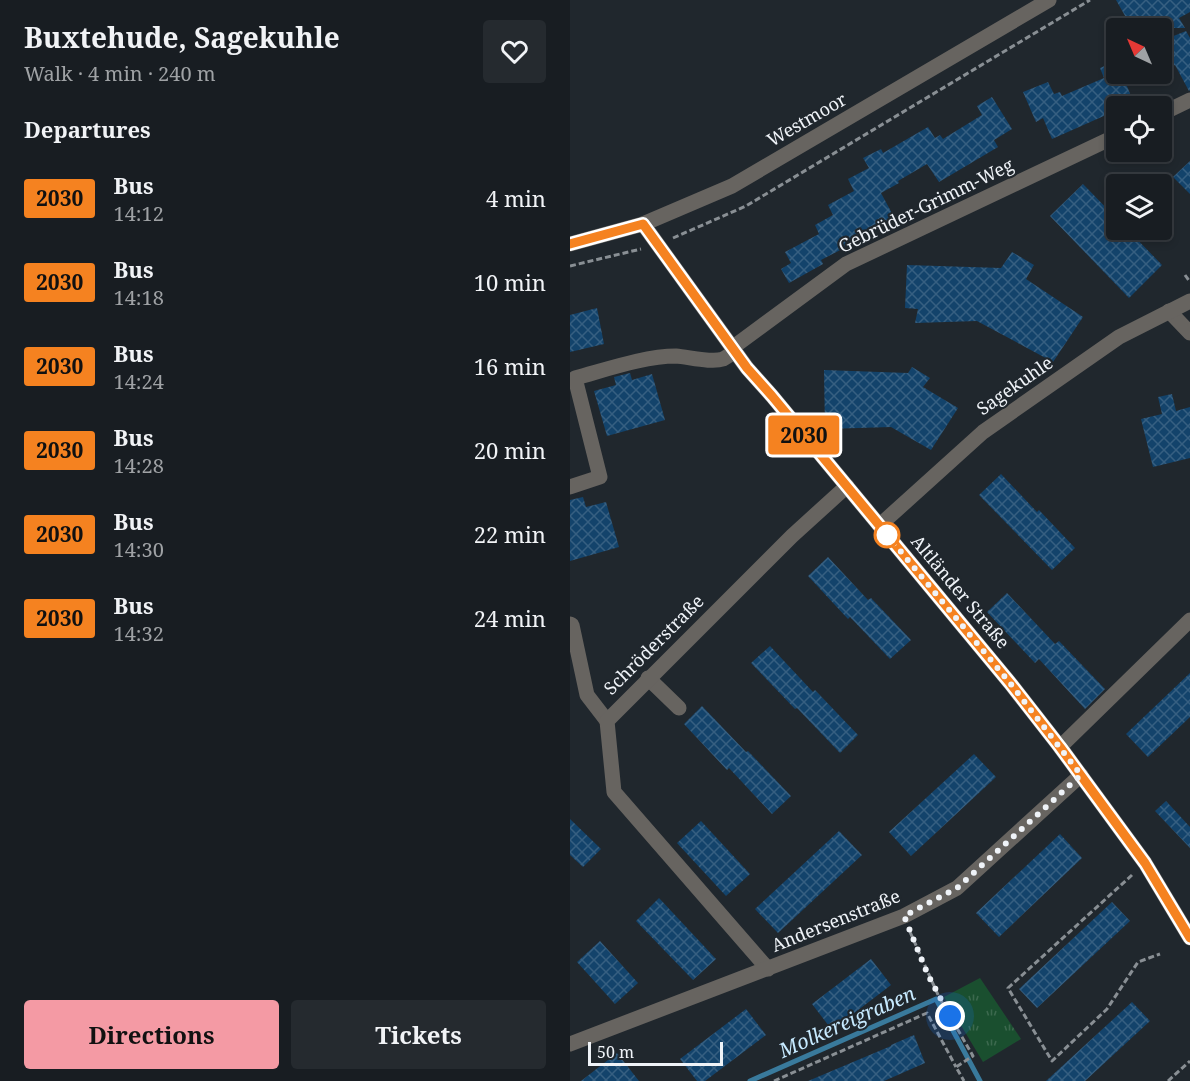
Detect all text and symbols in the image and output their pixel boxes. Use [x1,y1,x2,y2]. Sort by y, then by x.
text: Buxtehude, Sagekuhle [24,18,340,56]
north arrow [1106,18,1172,84]
map controls [1106,18,1172,240]
button: heart [483,20,546,83]
text: Walk · 4 min · 240 m [24,60,216,87]
street label: Westmoor [762,86,851,152]
button: locate [1106,96,1172,162]
text: Departures [24,114,151,144]
street label: Gebrüder-Grimm-Weg [834,152,1017,258]
text: Bus [113,170,154,200]
button: layers [1106,174,1172,240]
text: 4 min [486,183,546,213]
text: 2030 [36,184,83,212]
text: 14:12 [113,200,164,227]
text: Bus [113,254,154,284]
text: 10 min [474,267,546,297]
text: 2030 [36,268,83,296]
text: 14:18 [113,284,164,311]
text: Bus [113,338,154,368]
street label: Sagekuhle [972,350,1057,420]
text: 16 min [474,351,546,381]
text: 2030 [36,352,83,380]
text: 14:24 [113,368,164,395]
line badge: 2030 [762,416,846,454]
text: 2030 [780,421,828,449]
text: Bus [113,422,154,452]
text: 20 min [474,435,546,465]
text: 2030 [36,436,83,464]
text: 14:28 [113,452,164,479]
text: Bus [113,506,154,536]
text: 22 min [474,519,546,549]
text: 2030 [36,520,83,548]
unlabelled marker [874,522,900,548]
street label: Altländer Straße [906,529,1015,653]
text: 14:30 [113,536,164,563]
street label: Schröderstraße [598,589,708,699]
text: Bus [113,590,154,620]
text: 24 min [474,603,546,633]
text: 2030 [36,604,83,632]
text: 14:32 [113,620,164,647]
street label: Andersenstraße [768,883,904,957]
water label: Molkereigraben [773,979,919,1064]
button: Directions [24,1000,279,1069]
button: Tickets [291,1000,546,1069]
your location [935,1001,965,1031]
scale bar [588,1039,723,1066]
text: 50 m [597,1041,634,1063]

